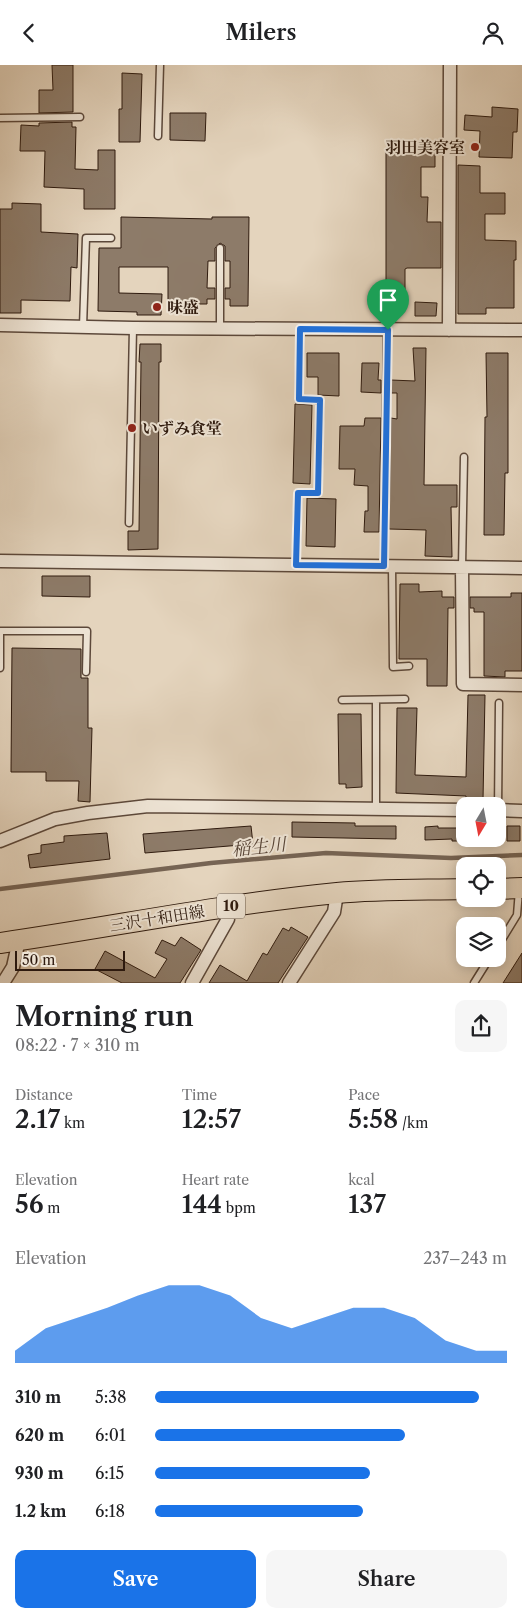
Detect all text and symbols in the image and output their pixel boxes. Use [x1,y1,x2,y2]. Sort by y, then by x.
icon: back [15,19,43,47]
text: Milers [226,19,296,46]
icon: person [479,19,507,47]
place label: 羽田美容室 [385,137,465,157]
marker: 羽田美容室 [469,141,481,153]
pin [367,279,409,330]
icon: arrive [374,286,402,314]
place label: 味盛 [167,297,199,317]
marker: 味盛 [151,301,163,313]
place label: いずみ食堂 [142,418,222,438]
marker: いずみ食堂 [126,422,138,434]
north arrow [456,797,506,847]
map controls [456,797,506,967]
water label: 稲生川 [231,833,289,861]
button: locate [456,857,506,907]
road number: 10 [217,893,245,919]
street label: 三沢十和田線 [108,901,206,935]
button: layers [456,917,506,967]
scale bar [15,948,125,971]
text: 50 m [22,951,55,969]
text: Morning run [15,999,194,1033]
button: share [455,1000,507,1052]
text: 08:22 · 7 × 310 m [15,1035,140,1055]
text: Distance [15,1086,73,1104]
text: Time [182,1086,217,1104]
text: Pace [348,1086,380,1104]
text: 2.17 [15,1104,60,1135]
text: 12:57 [182,1104,241,1135]
text: 5:58 [348,1104,398,1135]
text: km [60,1114,85,1132]
text: /km [398,1114,428,1132]
text: Elevation [15,1171,78,1189]
text: Heart rate [182,1171,249,1189]
text: kcal [348,1171,375,1189]
text: 56 [15,1189,44,1220]
text: 144 [182,1189,222,1220]
text: 137 [348,1189,386,1220]
text: m [44,1199,60,1217]
text: bpm [222,1199,256,1217]
text: Elevation [15,1248,86,1268]
text: 237–243 m [423,1248,507,1268]
text: 310 m [15,1387,61,1407]
text: 5:38 [95,1387,126,1407]
text: 620 m [15,1425,64,1445]
text: 6:01 [95,1425,126,1445]
text: 930 m [15,1463,64,1483]
text: 6:15 [95,1463,124,1483]
text: 1.2 km [15,1501,67,1521]
text: 6:18 [95,1501,125,1521]
button: Save [15,1550,256,1608]
button: Share [266,1550,507,1608]

